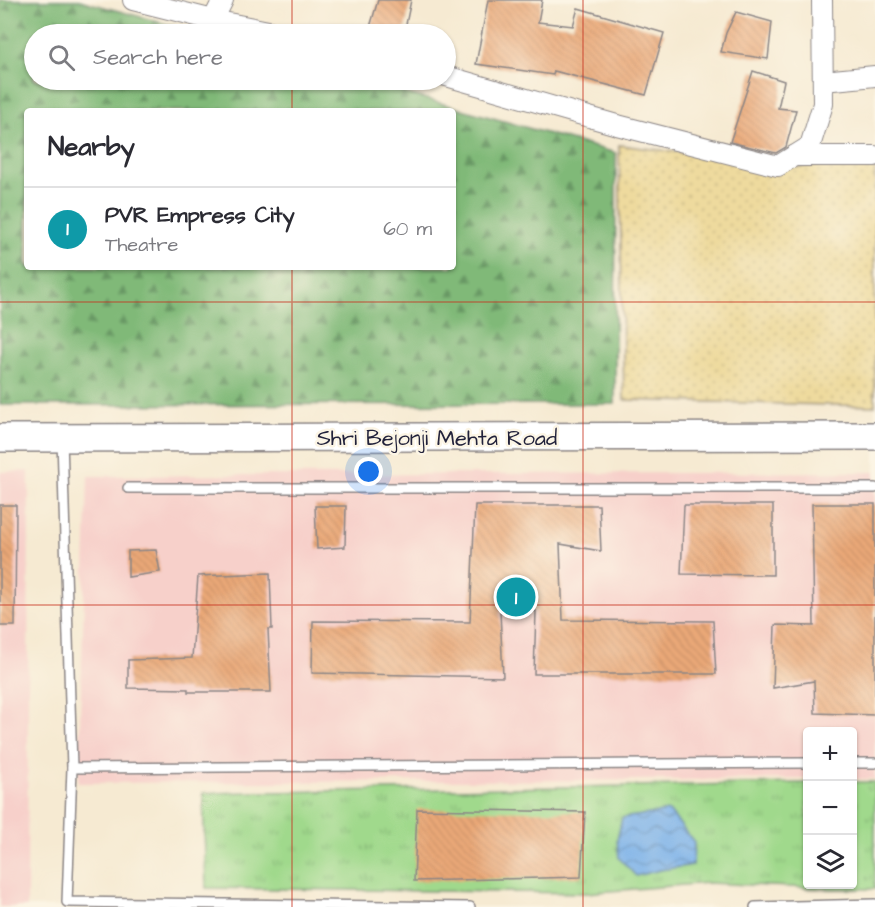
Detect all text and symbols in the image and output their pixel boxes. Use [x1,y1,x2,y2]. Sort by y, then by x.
search box [24,24,456,90]
icon: search [45,41,78,74]
text: Search here [93,42,223,73]
text: Nearby [48,129,135,165]
text: PVR Empress City [105,200,295,231]
text: 1 [66,215,69,243]
text: 60 m [383,215,432,243]
text: Theatre [105,231,178,259]
street label: Shri Bejonji Mehta Road [317,423,557,454]
your location [354,457,383,486]
pin: 1 [496,574,536,620]
map controls [803,727,857,889]
button: + [803,727,857,781]
button: − [803,781,857,835]
button: layers [803,835,857,889]

